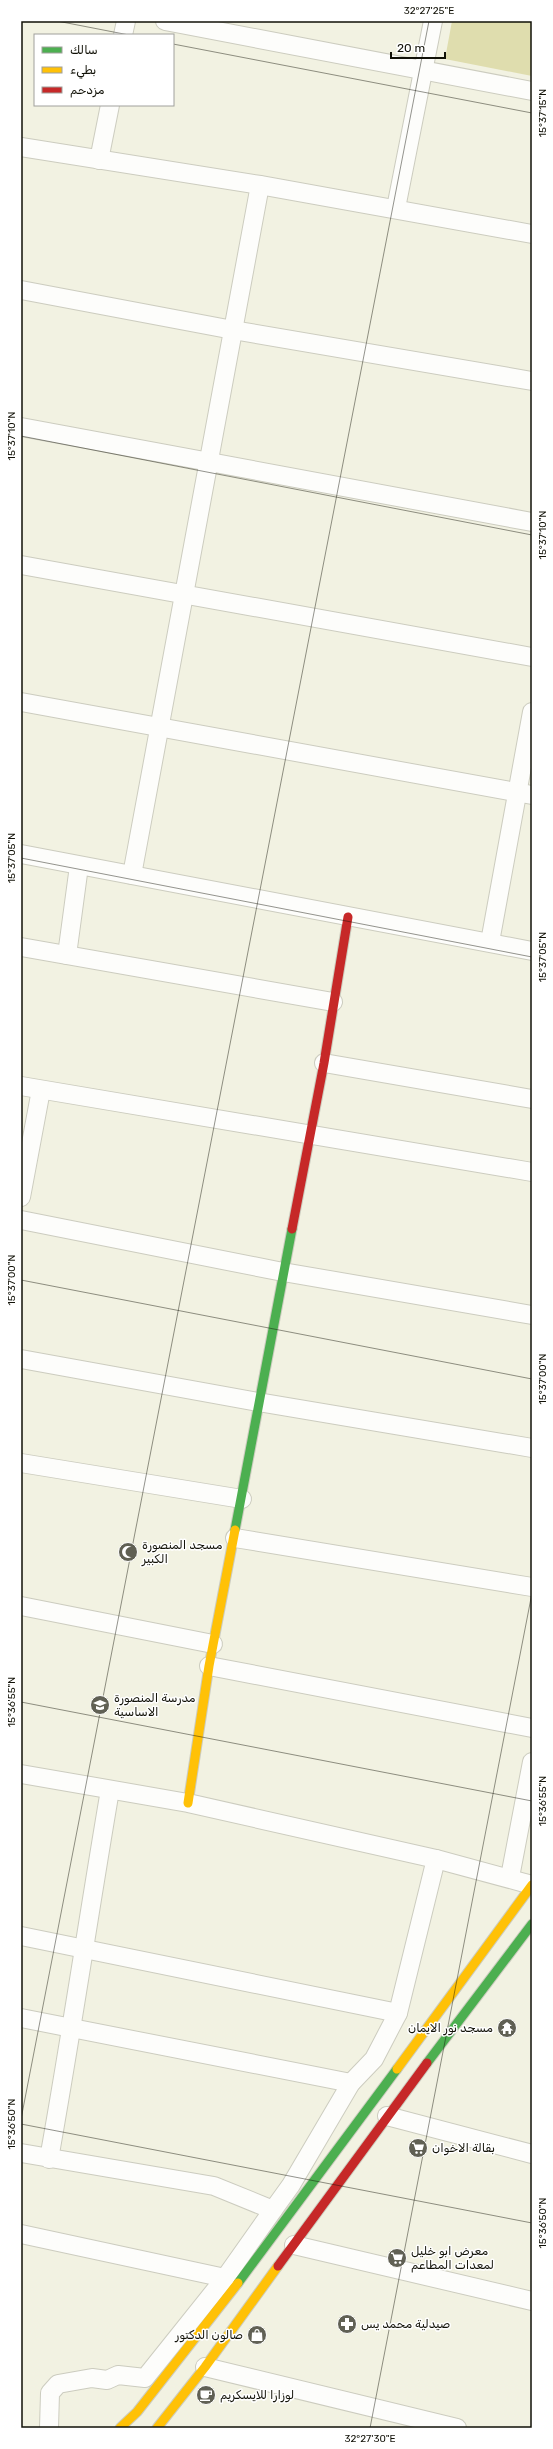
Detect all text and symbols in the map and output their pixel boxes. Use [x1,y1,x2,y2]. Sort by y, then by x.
text: 32°27'25"E [404,5,454,17]
legend [34,34,174,106]
scale bar [391,34,445,60]
text: 20 m [397,41,425,55]
text: سالك [70,43,98,57]
text: بطيء [70,63,96,79]
text: مزدحم [70,83,105,98]
text: 15°37'15"N [537,89,549,137]
text: 15°37'10"N [6,412,18,460]
text: 15°37'10"N [537,511,549,559]
text: 15°37'05"N [6,833,18,883]
text: 15°37'05"N [537,932,549,982]
text: 15°37'00"N [6,1255,18,1305]
text: 15°37'00"N [537,1354,549,1404]
place label: مسجد المنصورة الكبير [141,1538,223,1567]
mosque icon: مسجد المنصورة الكبير [117,1541,139,1563]
text: 15°36'55"N [6,1677,18,1727]
place label: مدرسة المنصورة الاساسية [114,1691,196,1719]
school or university icon: مدرسة المنصورة الاساسية [89,1694,111,1716]
text: 15°36'55"N [537,1776,549,1826]
temple icon: مسجد نور الايمان [496,2017,518,2039]
place label: مسجد نور الايمان [408,2021,493,2036]
text: 15°36'50"N [6,2098,18,2149]
supermarket icon: بقالة الاخوان [407,2137,429,2159]
place label: بقالة الاخوان [432,2141,495,2156]
text: 15°36'50"N [537,2197,549,2248]
place label: معرض ابو خليل لمعدات المطاعم [411,2244,494,2273]
supermarket icon: معرض ابو خليل لمعدات المطاعم [386,2247,408,2269]
pharmacy icon: صيدلية محمد يس [336,2313,358,2335]
place label: صيدلية محمد يس [361,2317,450,2331]
shop icon: صالون الدكتور [246,2324,268,2346]
place label: صالون الدكتور [174,2328,243,2343]
cafe icon: لوزارا للايسكريم [195,2384,217,2406]
place label: لوزارا للايسكريم [220,2388,294,2403]
text: 32°27'30"E [344,2433,396,2445]

